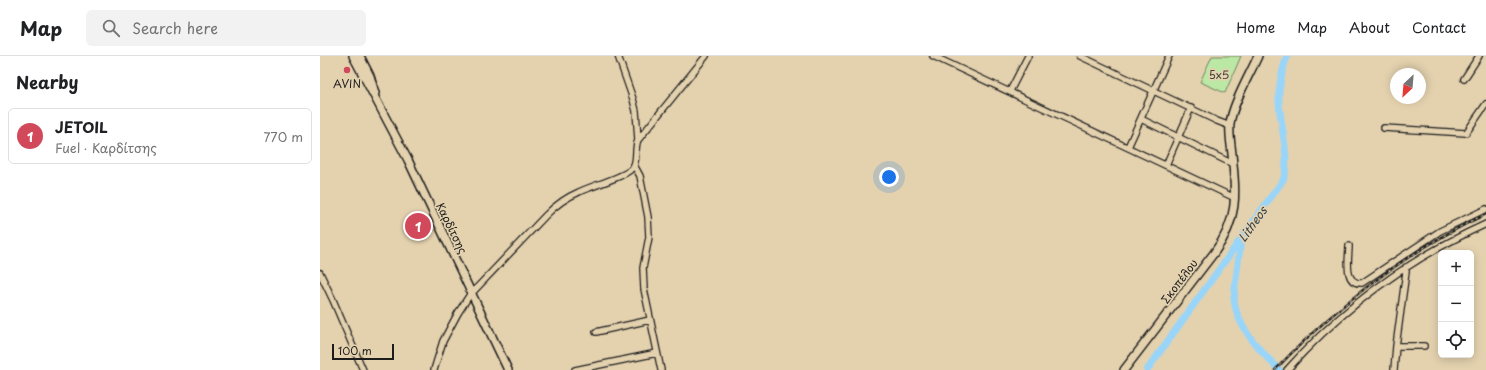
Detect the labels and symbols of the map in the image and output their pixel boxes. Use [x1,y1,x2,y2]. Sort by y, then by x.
marker: AVIN [342,65,352,75]
park label: 5x5 [1209,66,1229,83]
north arrow [1390,68,1426,104]
place label: AVIN [333,75,361,92]
your location [879,167,899,187]
street label: Καρδίτσης [432,199,472,257]
water label: Litheos [1233,201,1272,245]
pin: 1 [405,211,431,241]
street label: Σκοπέλου [1157,255,1201,307]
scale bar [332,342,394,361]

